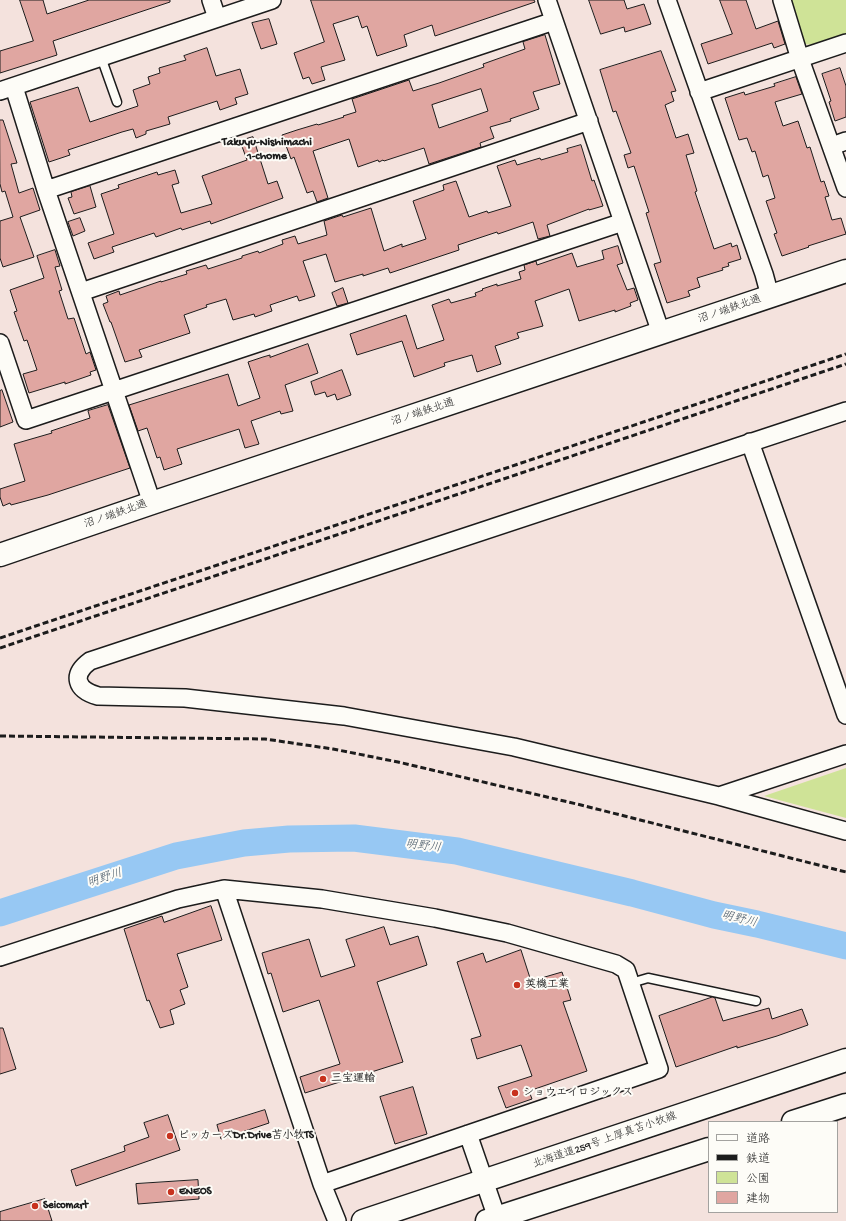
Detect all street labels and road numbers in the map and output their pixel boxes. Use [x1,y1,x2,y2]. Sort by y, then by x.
street label: 沼ノ端鉄北通 [697,293,763,327]
street label: 沼ノ端鉄北通 [390,397,456,429]
street label: 沼ノ端鉄北通 [83,498,149,532]
street label: 北海道道259号 上厚真苫小牧線 [531,1110,679,1172]

